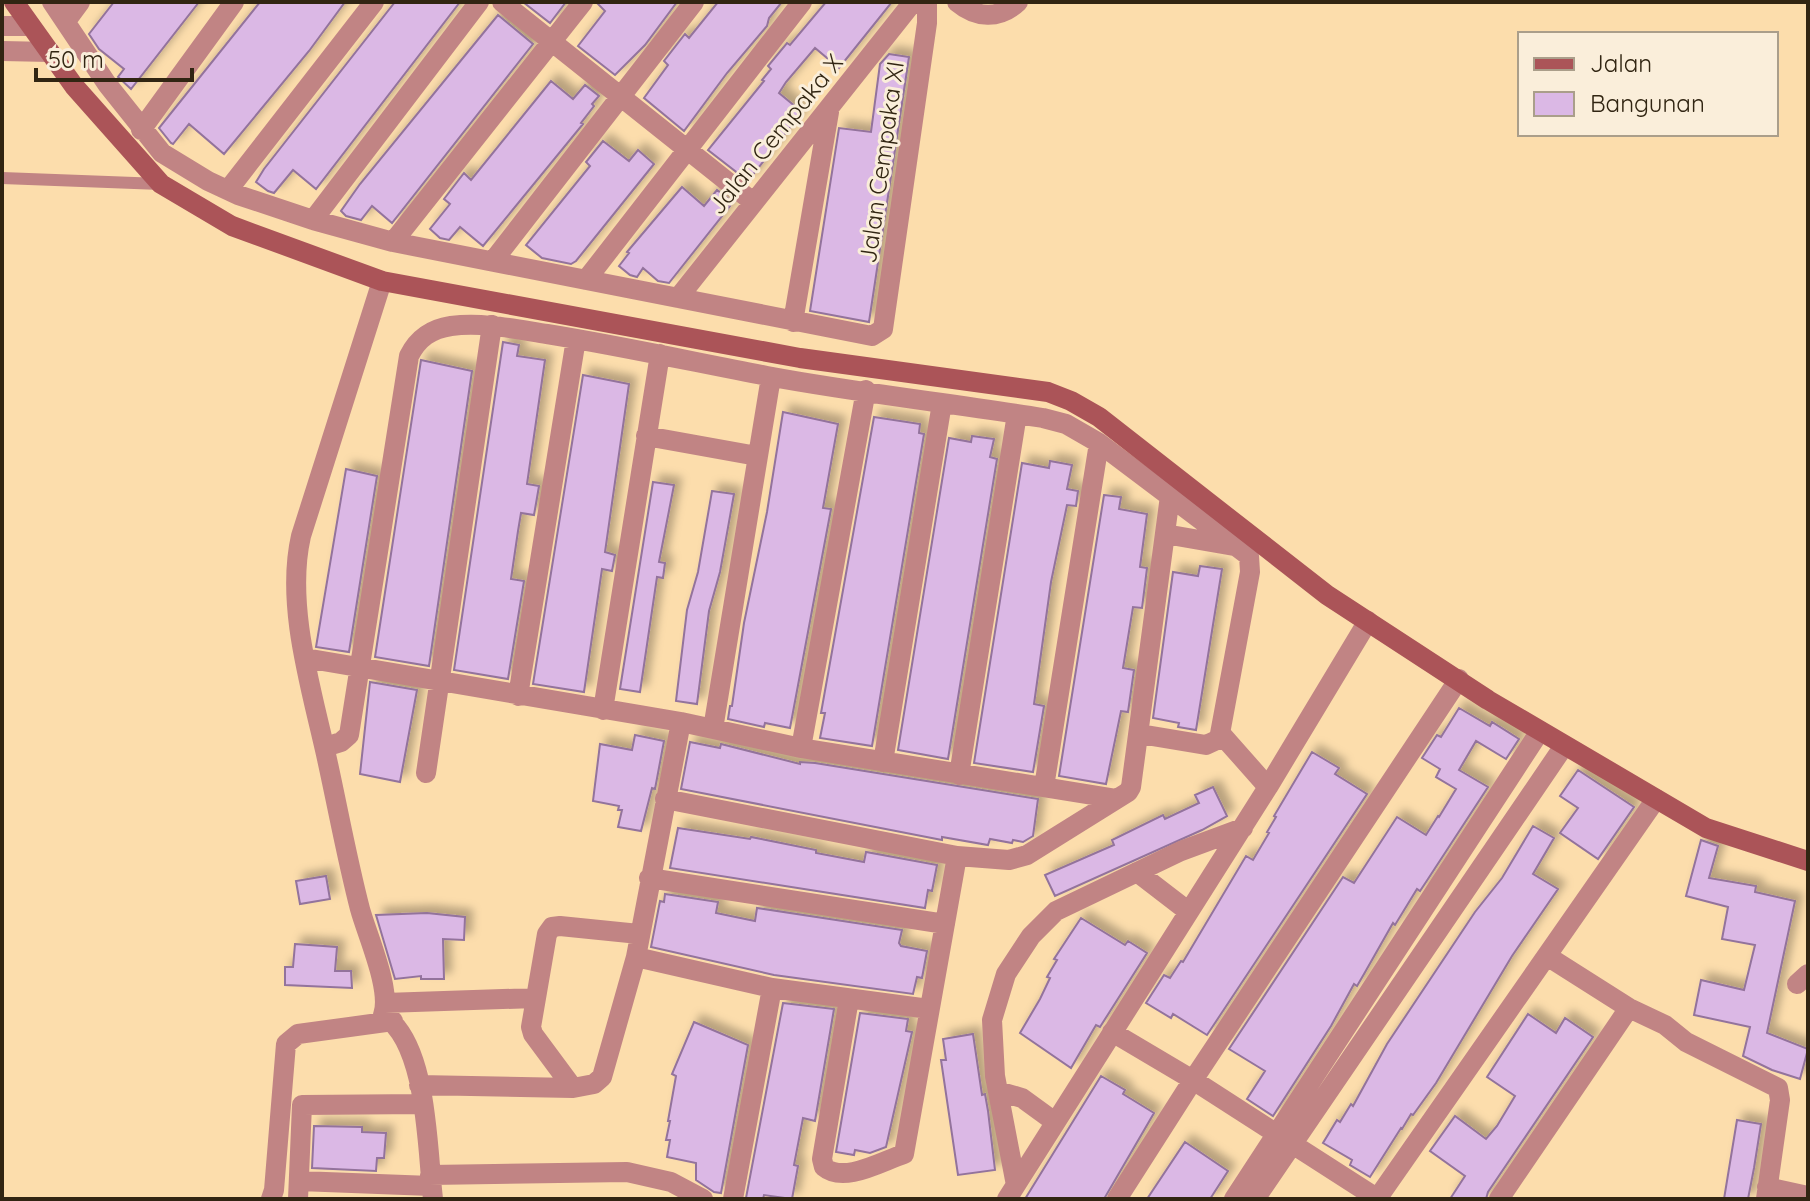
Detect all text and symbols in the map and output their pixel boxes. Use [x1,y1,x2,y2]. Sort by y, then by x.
scale bar [36,32,192,82]
legend [1518,32,1778,136]
text: 50 m [48,44,104,74]
street label: Jalan Cempaka X [701,48,849,220]
text: Jalan [1590,48,1652,78]
street label: Jalan Cempaka XI [852,59,910,265]
text: Bangunan [1590,88,1705,118]

